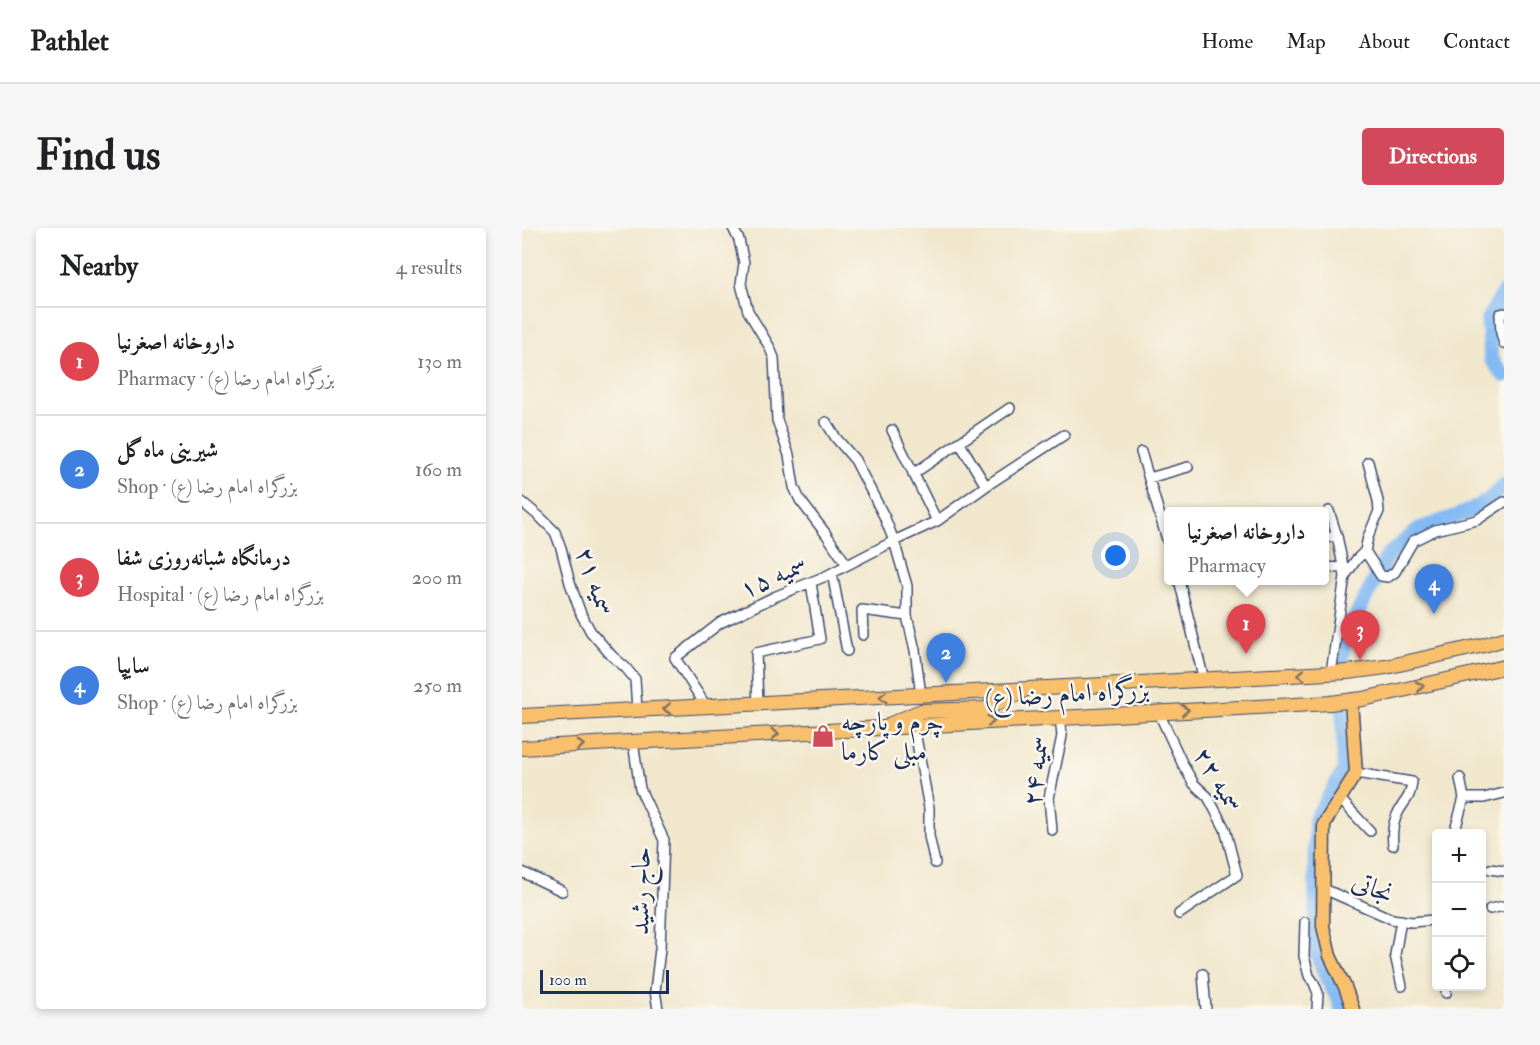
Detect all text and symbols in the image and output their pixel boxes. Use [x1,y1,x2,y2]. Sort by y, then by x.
text: Pathlet [30,24,109,59]
text: Home [1201,28,1253,55]
text: Map [1286,28,1326,55]
text: About [1359,28,1410,55]
text: Contact [1443,28,1510,55]
button: Directions [1362,128,1504,185]
text: Find us [36,130,160,182]
text: Nearby [60,251,138,283]
text: 4 results [396,255,462,280]
text: داروخانه اصغرنیا [117,328,235,356]
text: 1 [76,349,83,374]
text: 130 m [417,349,462,374]
text: Pharmacy · بزرگراه امام رضا (ع) [117,366,335,391]
text: شیرینی ماه‌گل [117,436,218,464]
text: 2 [74,457,85,482]
text: 160 m [415,457,462,482]
text: Shop · بزرگراه امام رضا (ع) [117,474,297,499]
popup [1164,507,1329,585]
text: داروخانه اصغرنیا [1187,518,1306,546]
your location [1101,541,1130,570]
street label: سمیه ۲۱ [568,543,622,620]
text: درمانگاه شبانه‌روزی شفا [117,544,291,572]
street label: سمیه ۱۵ [735,548,812,606]
text: Pharmacy [1187,553,1266,578]
pin: 4 [1414,564,1454,614]
text: 3 [76,565,83,590]
text: 200 m [412,565,462,590]
text: Hospital · بزرگراه امام رضا (ع) [117,582,324,607]
pin: 1 [1226,604,1266,654]
pin: 3 [1340,610,1380,660]
pin: 2 [926,634,966,683]
text: سایپا [117,652,150,680]
one-way arrow [1297,668,1306,681]
street label: بزرگراه امام رضا (ع) [984,672,1151,720]
text: 4 [74,673,85,698]
text: 250 m [413,673,462,698]
one-way arrow [1415,680,1425,693]
text: Shop · بزرگراه امام رضا (ع) [117,690,297,715]
one-way arrow [878,690,887,703]
one-way arrow [662,702,671,715]
one-way arrow [1181,703,1190,716]
place label: چرم و پارچه مبلی کارما [841,706,944,770]
one-way arrow [986,715,995,728]
shop icon: چرم و پارچه مبلی کارما [810,723,836,749]
one-way arrow [771,727,780,740]
street label: سمیه ۲۴ [1016,734,1056,808]
one-way arrow [576,739,585,752]
street label: سمیه ۲۲ [1186,741,1250,818]
map controls [1432,829,1486,991]
button: + [1432,829,1486,883]
street label: حاج رشید [624,847,665,935]
street label: نجاتی [1347,865,1398,911]
button: − [1432,883,1486,937]
button: locate [1432,937,1486,991]
scale bar [540,967,669,994]
text: 100 m [549,970,587,990]

